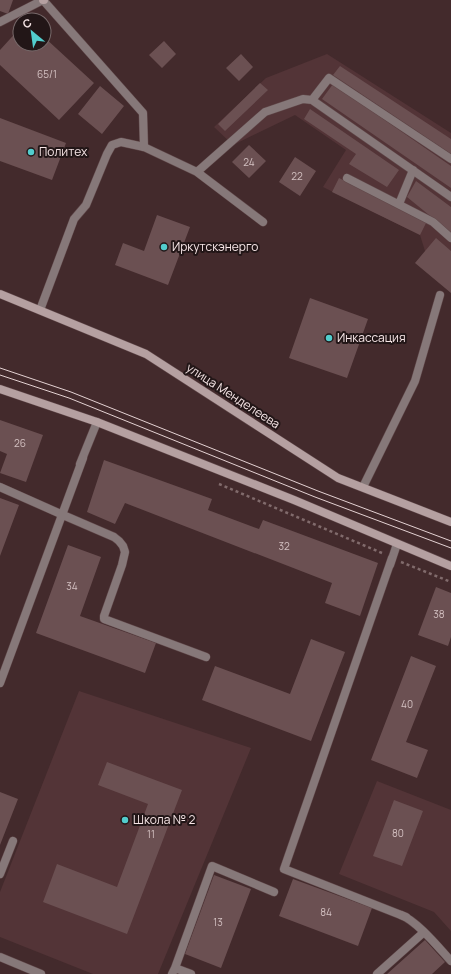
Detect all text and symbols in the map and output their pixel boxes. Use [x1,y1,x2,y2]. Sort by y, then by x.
north arrow [12,12,52,52]
text: С [20,14,34,31]
house number: 65/1 [37,67,57,81]
place label: Политех [39,143,88,160]
marker: Политех [26,147,36,157]
house number: 24 [243,155,255,169]
house number: 22 [291,169,303,183]
place label: Иркутскэнерго [172,238,258,255]
marker: Иркутскэнерго [159,242,169,252]
place label: Инкассация [337,329,406,346]
marker: Инкассация [324,333,334,343]
street label: улица Менделеева [183,359,283,432]
house number: 26 [14,436,26,450]
house number: 32 [278,539,290,553]
house number: 34 [66,579,78,593]
house number: 38 [433,607,445,621]
house number: 40 [401,697,413,711]
place label: Школа № 2 [133,811,195,828]
marker: Школа № 2 [120,815,130,825]
house number: 80 [392,826,404,840]
house number: 11 [147,827,155,841]
house number: 84 [320,905,332,919]
house number: 13 [213,915,223,929]

